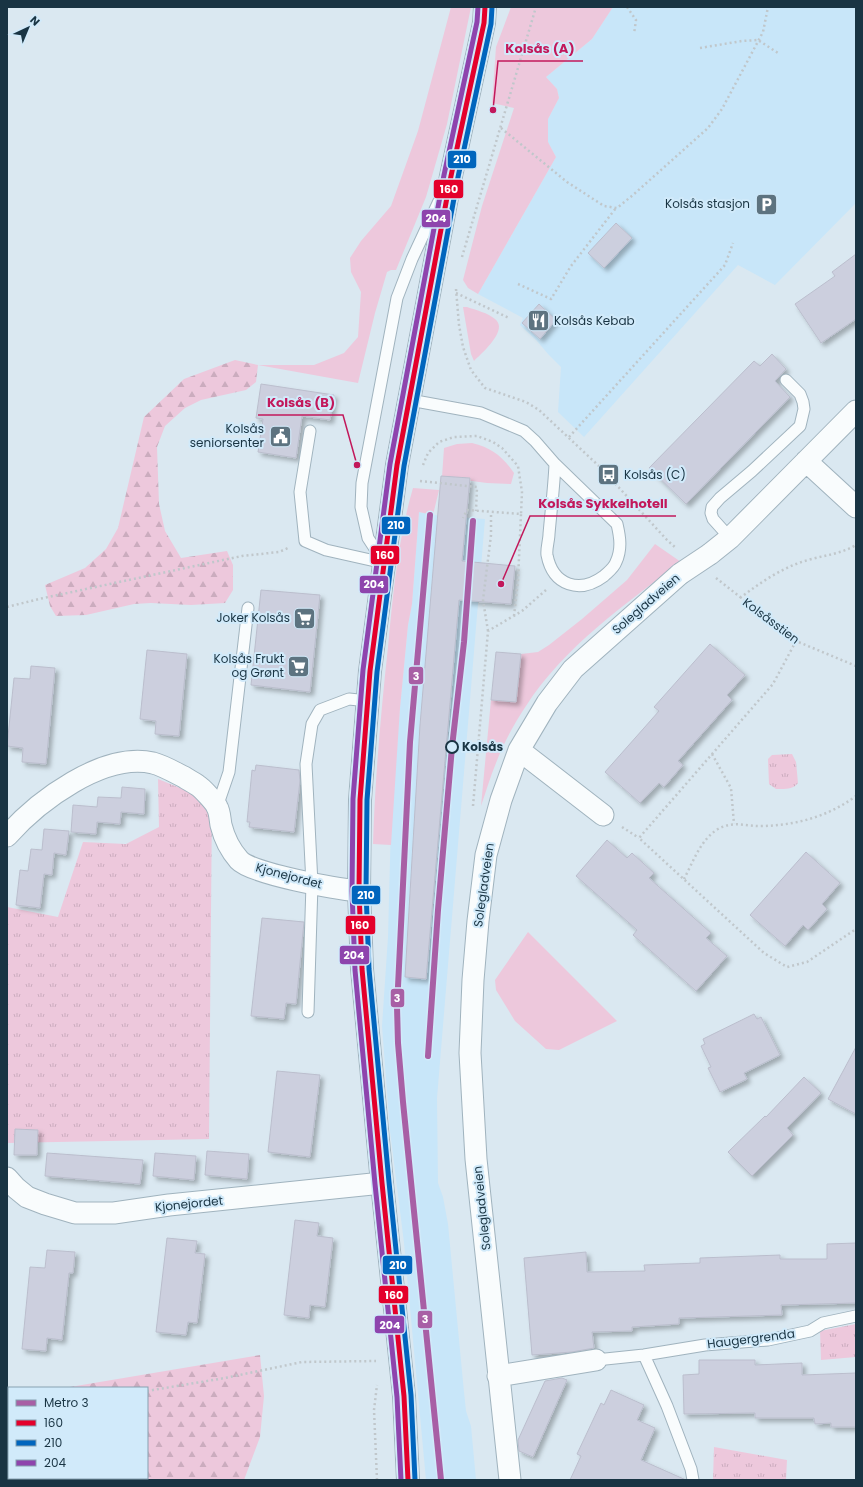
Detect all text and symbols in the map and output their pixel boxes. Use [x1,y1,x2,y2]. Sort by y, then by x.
north arrow [8,8,48,48]
text: N [26,12,43,29]
callout: Kolsås (A) [498,36,583,61]
text: Kolsås (A) [505,39,575,58]
line badge: 210 [447,150,477,169]
text: 210 [453,151,471,167]
line badge: 160 [433,179,464,199]
text: 160 [440,181,458,197]
parking icon: Kolsås stasjon [753,191,779,217]
place label: Kolsås stasjon [665,195,750,212]
line badge: 204 [421,209,451,228]
text: 204 [426,210,447,226]
restaurant icon: Kolsås Kebab [526,308,552,334]
place label: Kolsås Kebab [554,312,635,329]
callout: Kolsås (B) [258,390,343,415]
text: Kolsås (B) [267,393,335,412]
place label: Kolsås seniorsenter [190,420,265,451]
public building icon: Kolsås seniorsenter [267,423,293,449]
bus stop icon: Kolsås (C) [595,462,621,488]
place label: Kolsås (C) [624,466,686,483]
callout: Kolsås Sykkelhotell [530,491,676,516]
text: Kolsås Sykkelhotell [538,494,668,513]
line badge: 210 [381,516,411,535]
text: 210 [387,517,405,533]
line badge: 160 [370,545,400,565]
text: 160 [376,547,394,563]
street label: Solegladveien [608,569,683,638]
line badge: 204 [359,575,389,594]
text: 204 [364,576,385,592]
street label: Kolsåsstien [739,594,803,648]
supermarket icon: Joker Kolsås [292,605,318,631]
place label: Joker Kolsås [216,609,290,626]
place label: Kolsås Frukt og Grønt [214,650,284,681]
supermarket icon: Kolsås Frukt og Grønt [286,653,312,679]
line badge: 3 [408,666,424,685]
text: 3 [413,668,420,684]
place label: Kolsås [462,738,503,755]
marker: Kolsås [445,740,459,754]
street label: Solegladveien [469,842,498,928]
street label: Kjonejordet [254,859,324,893]
line badge: 210 [351,885,381,905]
text: 210 [357,887,375,903]
line badge: 160 [345,915,376,935]
text: 160 [351,917,369,933]
line badge: 204 [339,945,370,965]
text: 204 [344,947,365,963]
line badge: 3 [390,988,405,1008]
text: 3 [394,990,401,1006]
street label: Solegladveien [469,1165,494,1251]
street label: Kjonejordet [154,1191,224,1216]
line badge: 210 [382,1255,413,1275]
text: 210 [389,1257,407,1273]
line badge: 160 [378,1285,409,1304]
text: 160 [385,1287,403,1303]
line badge: 3 [417,1310,433,1329]
text: 3 [422,1311,429,1327]
line badge: 204 [374,1315,405,1334]
text: 204 [380,1317,401,1333]
street label: Haugergrenda [706,1325,796,1352]
legend [8,1387,148,1479]
text: Metro 3 [44,1394,89,1411]
text: 160 [44,1414,63,1431]
text: 210 [44,1434,62,1451]
text: 204 [44,1454,66,1471]

